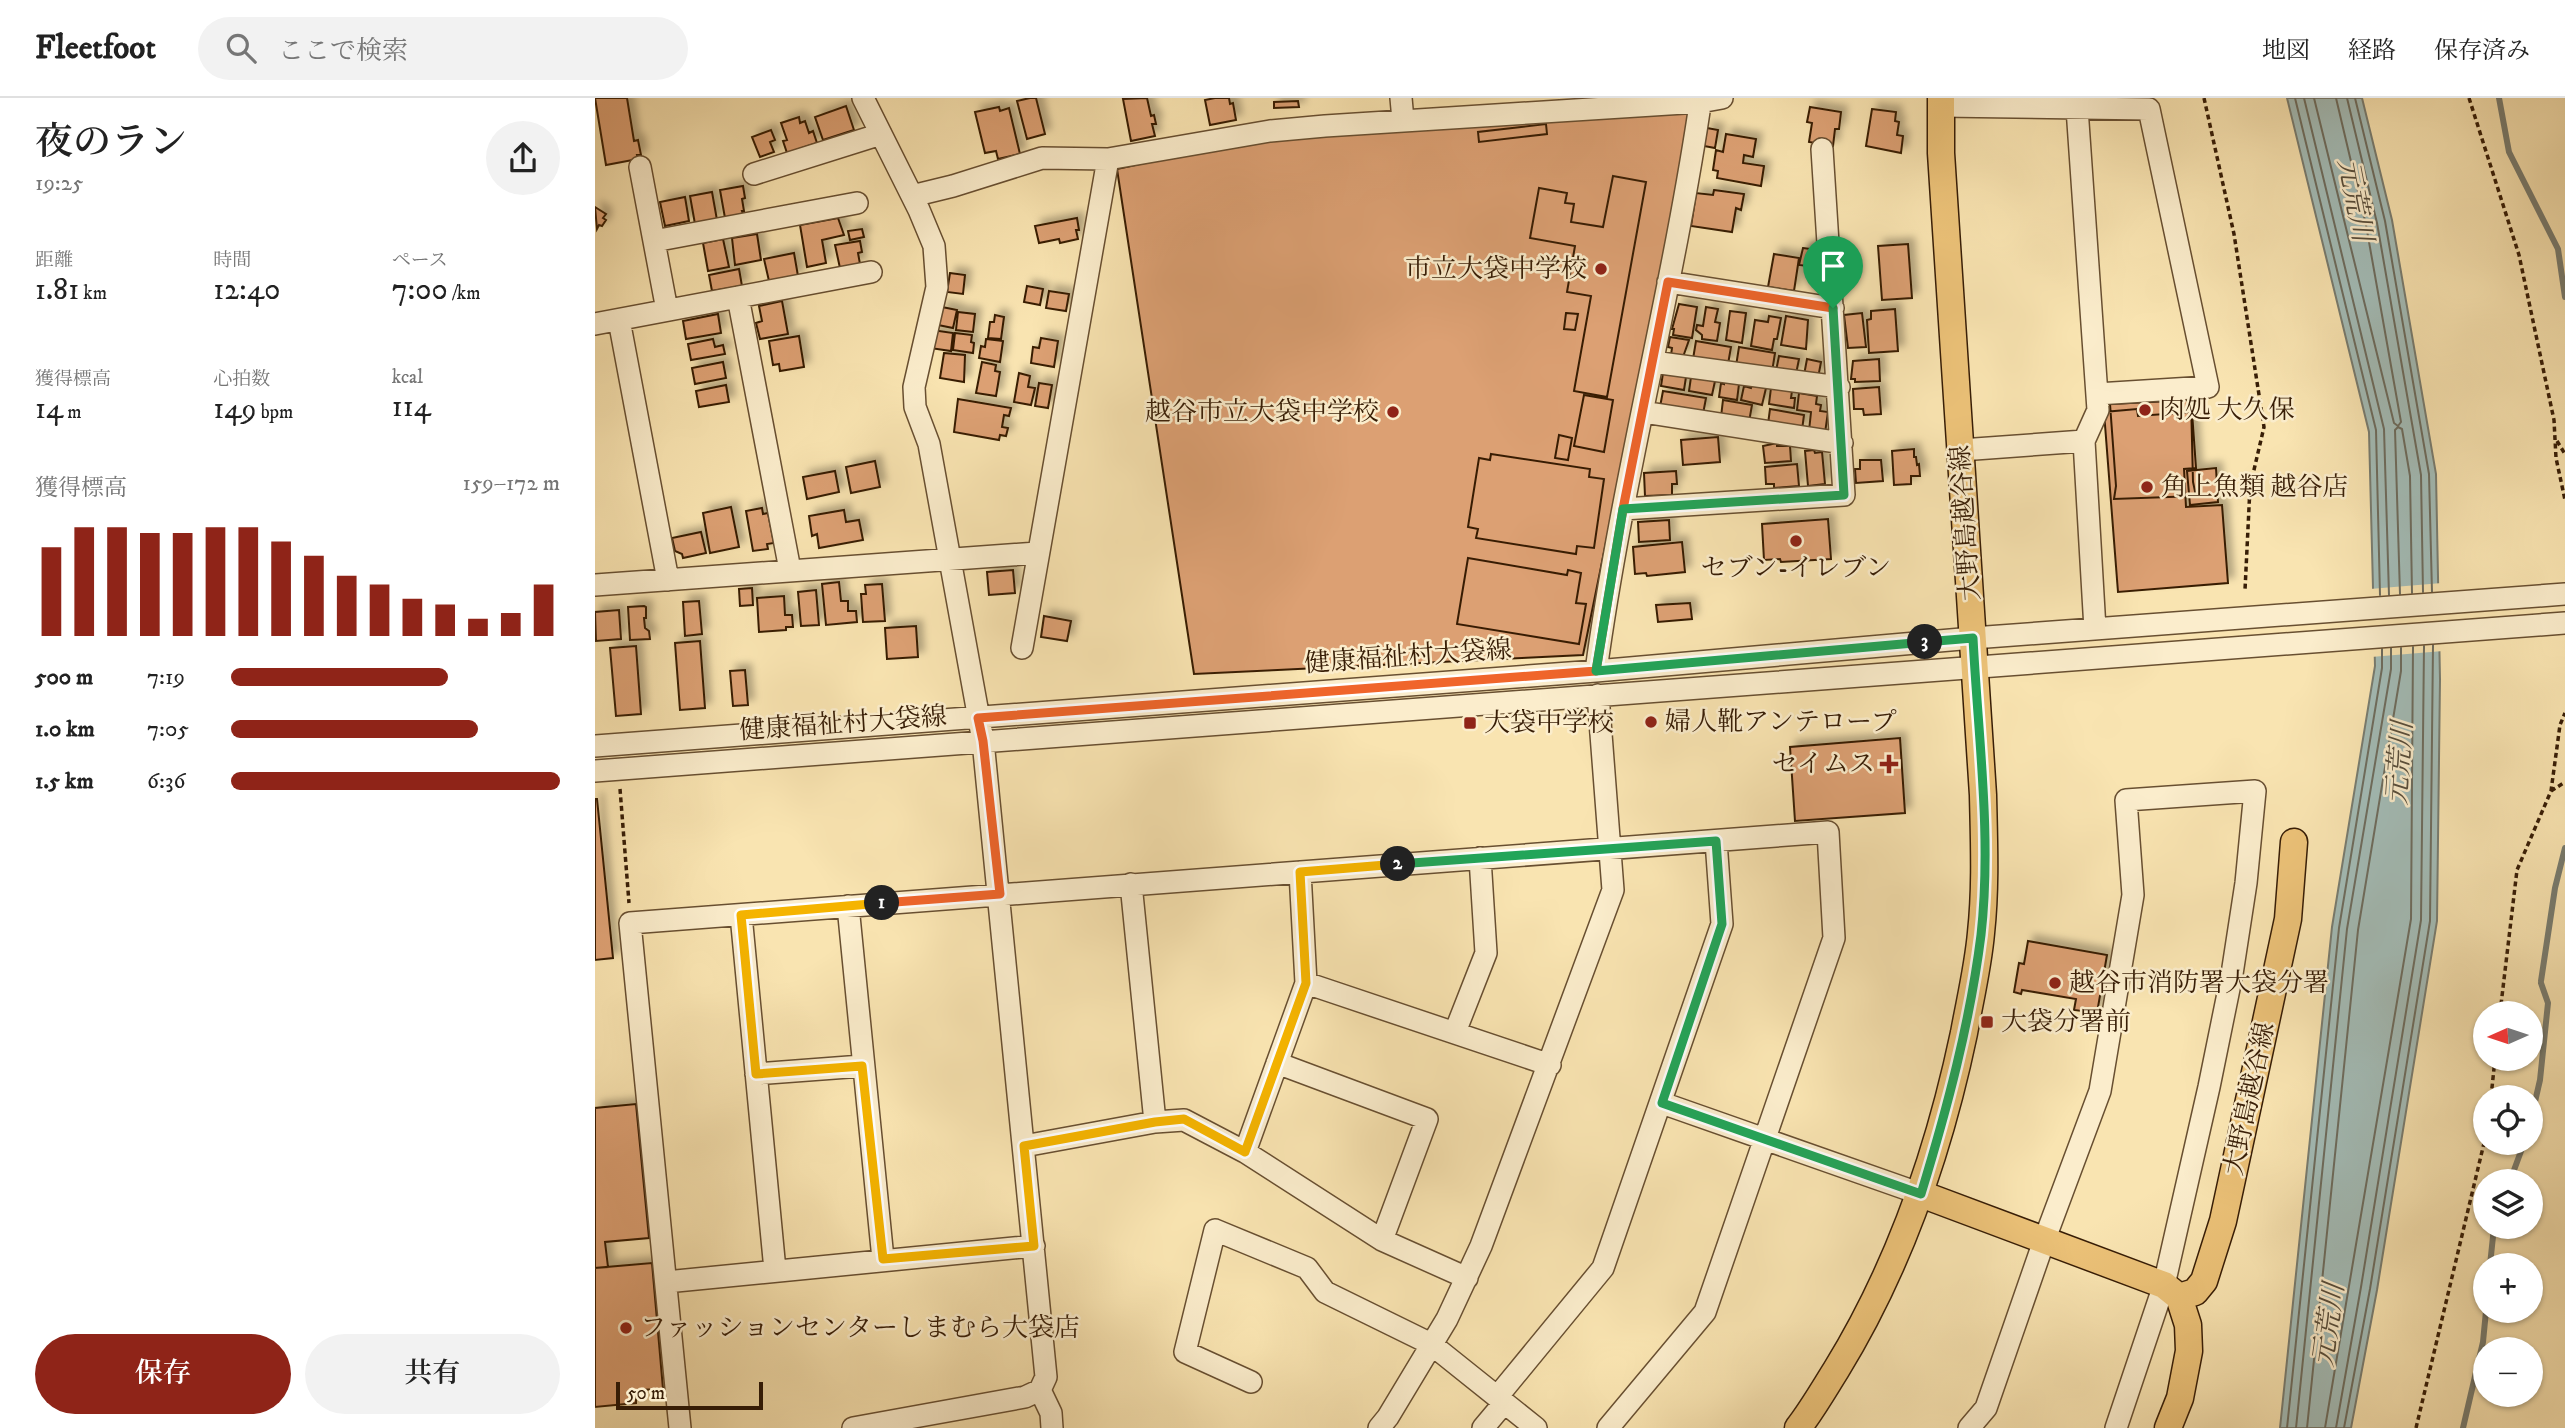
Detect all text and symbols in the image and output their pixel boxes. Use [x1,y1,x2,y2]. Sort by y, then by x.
search box [198,17,688,80]
text: Fleetfoot [35,28,156,69]
icon: search [222,29,260,67]
text: ここで検索 [278,35,408,68]
text: 地図 [2262,36,2310,66]
text: 経路 [2348,36,2396,66]
text: 保存済み [2434,36,2530,66]
text: 夜のラン [35,119,187,167]
button: share [486,121,560,195]
water label: 元荒川 [2330,155,2381,248]
text: 19:25 [35,169,83,198]
pin [1803,236,1863,308]
icon: arrive [1814,247,1852,285]
text: 距離 [35,249,73,272]
text: 時間 [213,249,251,272]
text: ペース [392,249,448,272]
place label: 市立大袋中学校 [1405,253,1587,286]
marker: 市立大袋中学校 [1593,261,1609,277]
text: 1.81 [35,272,79,309]
text: 12:40 [213,272,280,309]
text: 7:00 [392,272,448,309]
text: km [79,282,107,305]
text: /km [448,282,481,305]
text: kcal [392,366,423,389]
text: 獲得標高 [35,368,111,391]
text: 心拍数 [213,368,270,391]
text: 114 [392,389,431,426]
text: 14 [35,391,63,428]
text: 149 [213,391,257,428]
place label: 肉処 大久保 [2159,394,2295,427]
place label: 越谷市立大袋中学校 [1145,396,1379,429]
text: m [63,401,82,424]
text: bpm [257,401,293,424]
marker: 肉処 大久保 [2137,402,2153,418]
marker: 越谷市立大袋中学校 [1385,404,1401,420]
street label: 大野島越谷線 [1944,444,1988,602]
text: 159–172 m [463,469,560,498]
place label: 角上魚類 越谷店 [2161,471,2349,504]
text: 獲得標高 [35,474,127,503]
marker: 角上魚類 越谷店 [2139,479,2155,495]
marker: セブン-イレブン [1788,533,1804,549]
place label: セブン-イレブン [1701,552,1891,585]
pin: 3 [1907,624,1943,660]
text: 3 [1921,630,1928,653]
street label: 健康福祉村大袋線 [1303,633,1513,681]
text: 500 m [35,663,93,692]
text: 7:19 [147,663,185,692]
street label: 健康福祉村大袋線 [738,700,948,748]
place label: 婦人靴アンテロープ [1665,706,1897,739]
place label: 大袋中学校 [1484,707,1614,740]
marker: 婦人靴アンテロープ [1643,714,1659,730]
text: 1.0 km [35,715,95,744]
text: 7:05 [147,715,189,744]
marker: 大袋中学校 [1462,715,1478,731]
water label: 元荒川 [2380,717,2421,806]
place label: セイムス [1772,748,1875,781]
marker: セイムス [1881,756,1897,772]
text: 1.5 km [35,767,94,796]
text: 6:36 [147,767,186,796]
pin: 2 [1381,846,1415,882]
text: 2 [1393,852,1402,875]
pin: 1 [865,886,899,920]
text: 1 [878,891,885,914]
place label: 越谷市消防署大袋分署 [2069,967,2329,1000]
marker: 越谷市消防署大袋分署 [2047,975,2063,991]
north arrow [2473,1001,2543,1071]
map controls [2473,1001,2543,1407]
place label: 大袋分署前 [2001,1006,2131,1039]
marker: 大袋分署前 [1979,1014,1995,1030]
street label: 大野島越谷線 [2218,1019,2282,1179]
button: locate [2473,1085,2543,1155]
button: layers [2473,1169,2543,1239]
button: + [2473,1253,2543,1323]
water label: 元荒川 [2306,1278,2353,1369]
place label: ファッションセンターしまむら大袋店 [640,1312,1080,1345]
marker: ファッションセンターしまむら大袋店 [618,1320,634,1336]
button: 保存 [35,1334,291,1414]
button: 共有 [305,1334,560,1414]
button: − [2473,1337,2543,1407]
scale bar [616,1379,763,1411]
text: 50 m [627,1382,665,1405]

